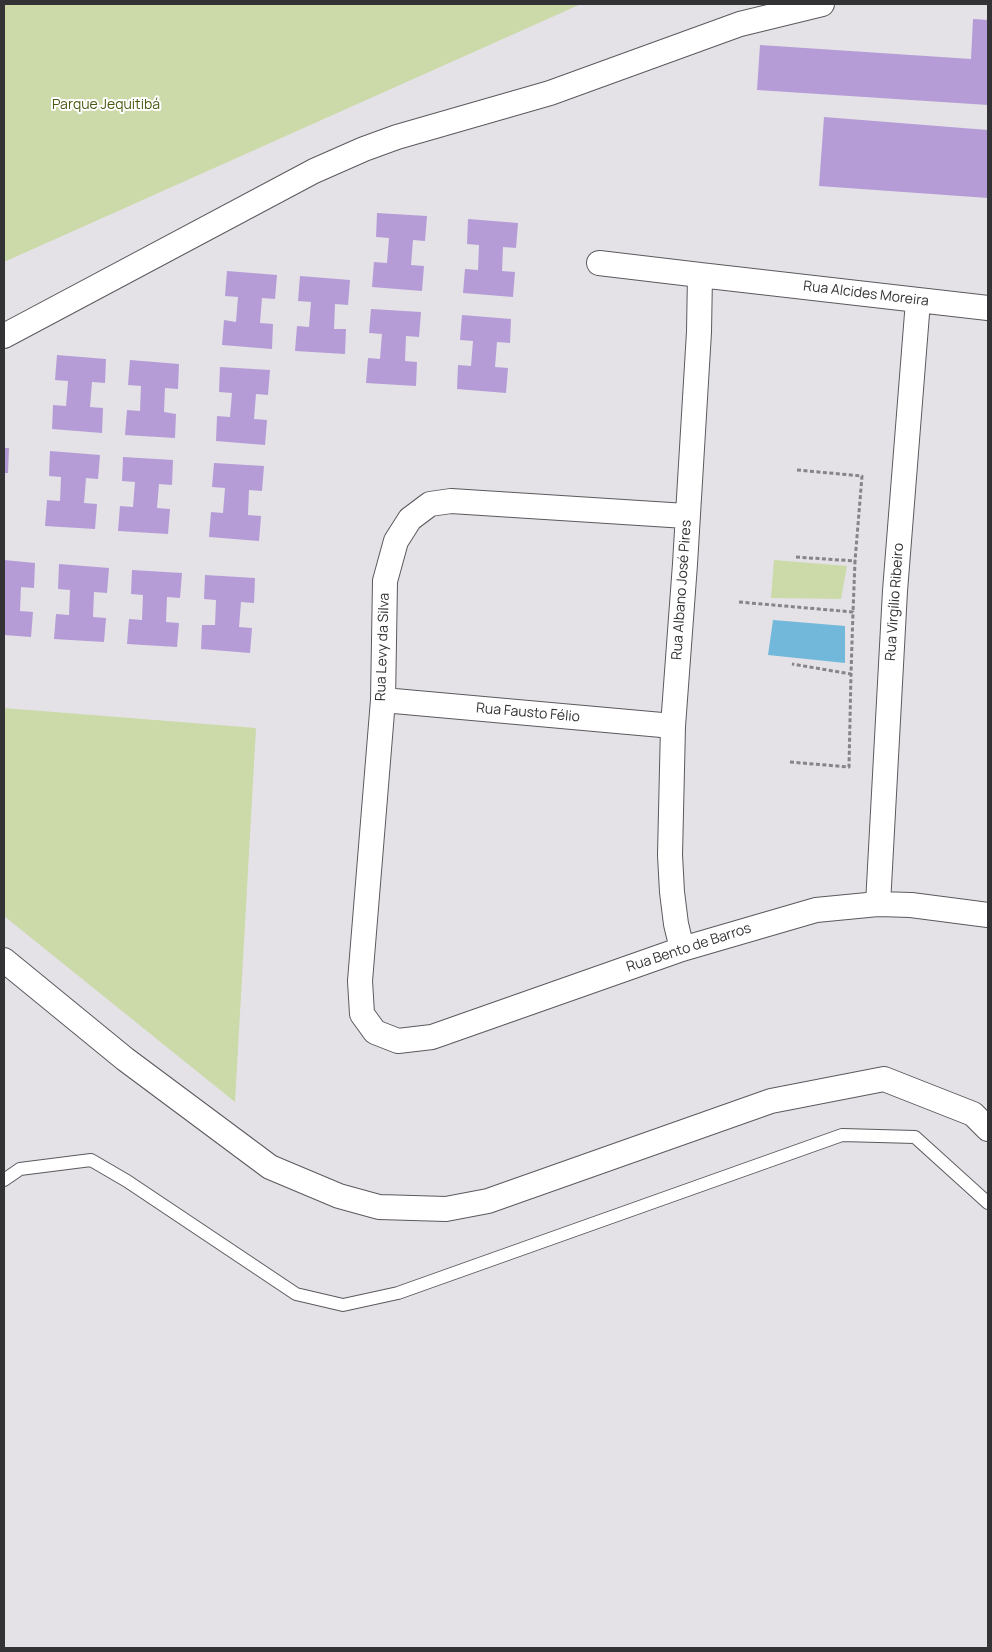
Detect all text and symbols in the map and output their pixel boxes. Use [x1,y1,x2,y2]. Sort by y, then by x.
park label: Parque Jequitibá [52,97,160,113]
street label: Rua Alcides Moreira [802,278,930,310]
street label: Rua Albano José Pires [669,519,695,661]
street label: Rua Virgílio Ribeiro [883,542,907,662]
street label: Rua Levy da Silva [373,592,393,702]
street label: Rua Fausto Félio [475,700,581,726]
street label: Rua Bento de Barros [625,920,753,976]

